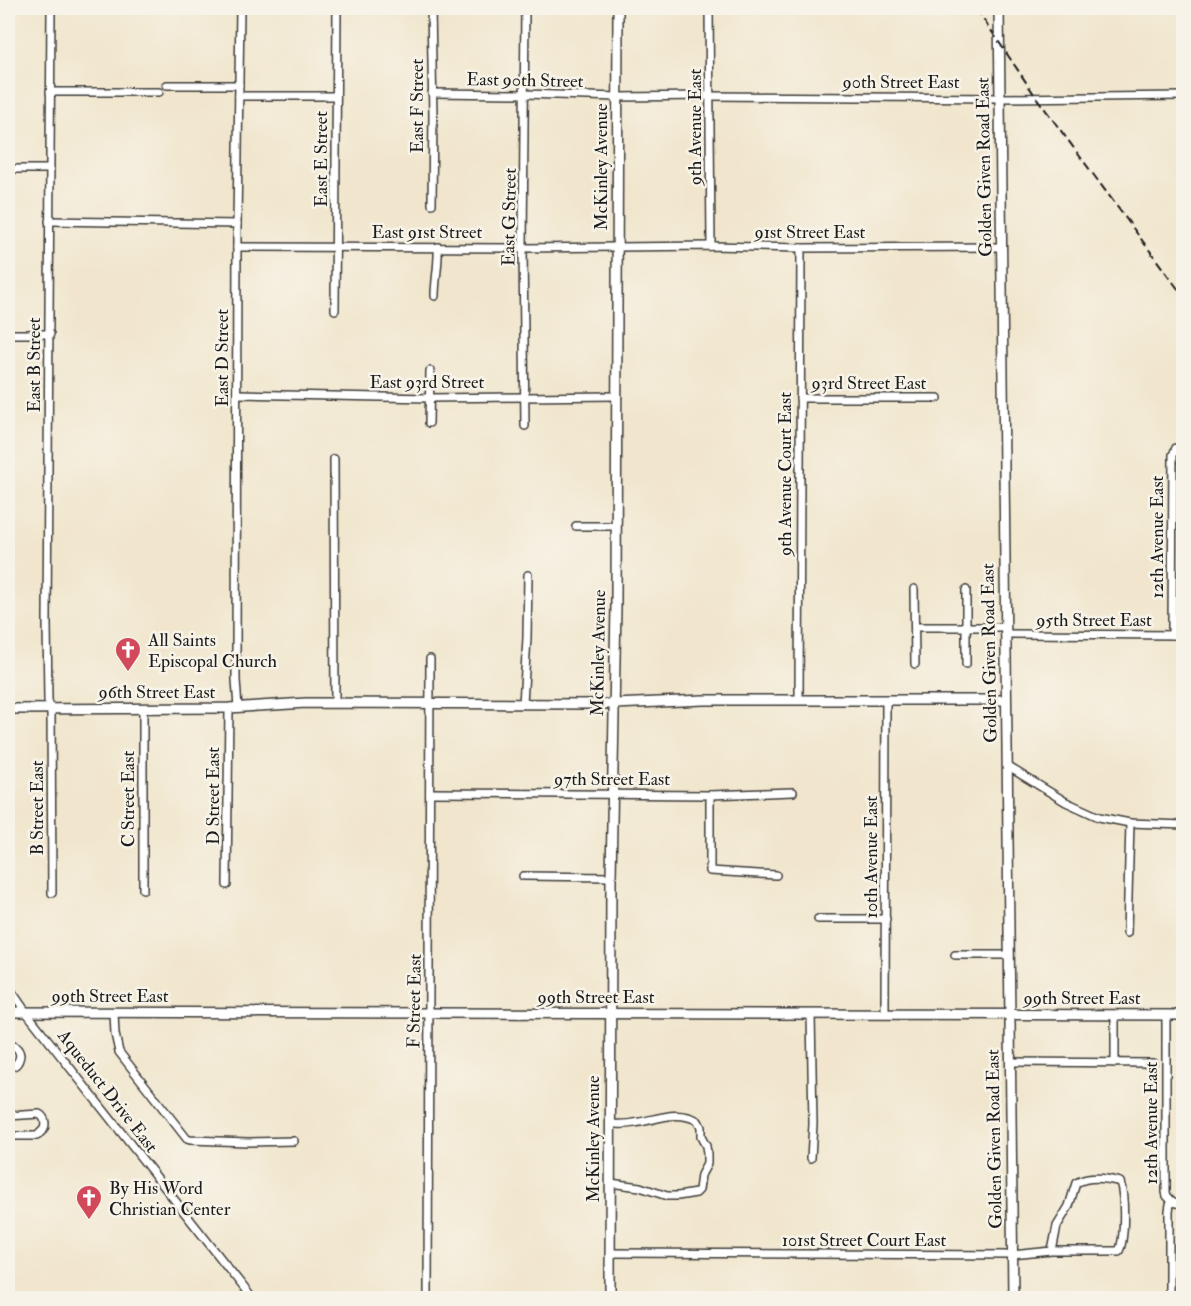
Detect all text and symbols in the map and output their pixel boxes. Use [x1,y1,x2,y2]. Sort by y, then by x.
street label: East F Street [406,59,429,153]
street label: East 90th Street [466,68,584,93]
street label: 9th Avenue East [684,69,707,187]
street label: 90th Street East [840,71,960,94]
street label: Golden Given Road East [971,77,998,257]
street label: McKinley Avenue [590,103,613,230]
street label: East E Street [310,111,333,207]
street label: East G Street [497,167,522,266]
street label: East 91st Street [372,221,483,244]
street label: 91st Street East [753,221,866,244]
street label: East D Street [211,309,234,407]
street label: East B Street [23,317,46,413]
street label: East 93rd Street [370,371,485,394]
street label: 93rd Street East [810,372,927,395]
street label: 9th Avenue Court East [774,392,797,558]
street label: 12th Avenue East [1146,475,1169,598]
street label: Golden Given Road East [976,563,1003,743]
street label: McKinley Avenue [586,589,611,717]
street label: 95th Street East [1034,609,1152,632]
place label: All Saints Episcopal Church [147,629,277,673]
church icon: All Saints Episcopal Church [113,635,143,673]
street label: 96th Street East [97,681,216,704]
street label: D Street East [202,747,225,845]
street label: C Street East [117,751,140,847]
street label: B Street East [26,760,49,856]
street label: 97th Street East [552,768,670,791]
street label: 10th Avenue East [860,795,883,918]
street label: F Street East [402,953,427,1049]
street label: 99th Street East [49,985,169,1008]
street label: 99th Street East [535,986,655,1009]
street label: 99th Street East [1021,987,1141,1010]
street label: Aqueduct Drive East [52,1024,163,1158]
street label: Golden Given Road East [981,1049,1008,1229]
street label: 12th Avenue East [1140,1061,1163,1184]
street label: McKinley Avenue [582,1075,605,1202]
place label: By His Word Christian Center [109,1177,231,1221]
church icon: By His Word Christian Center [74,1183,104,1221]
street label: 101st Street Court East [782,1229,947,1252]

